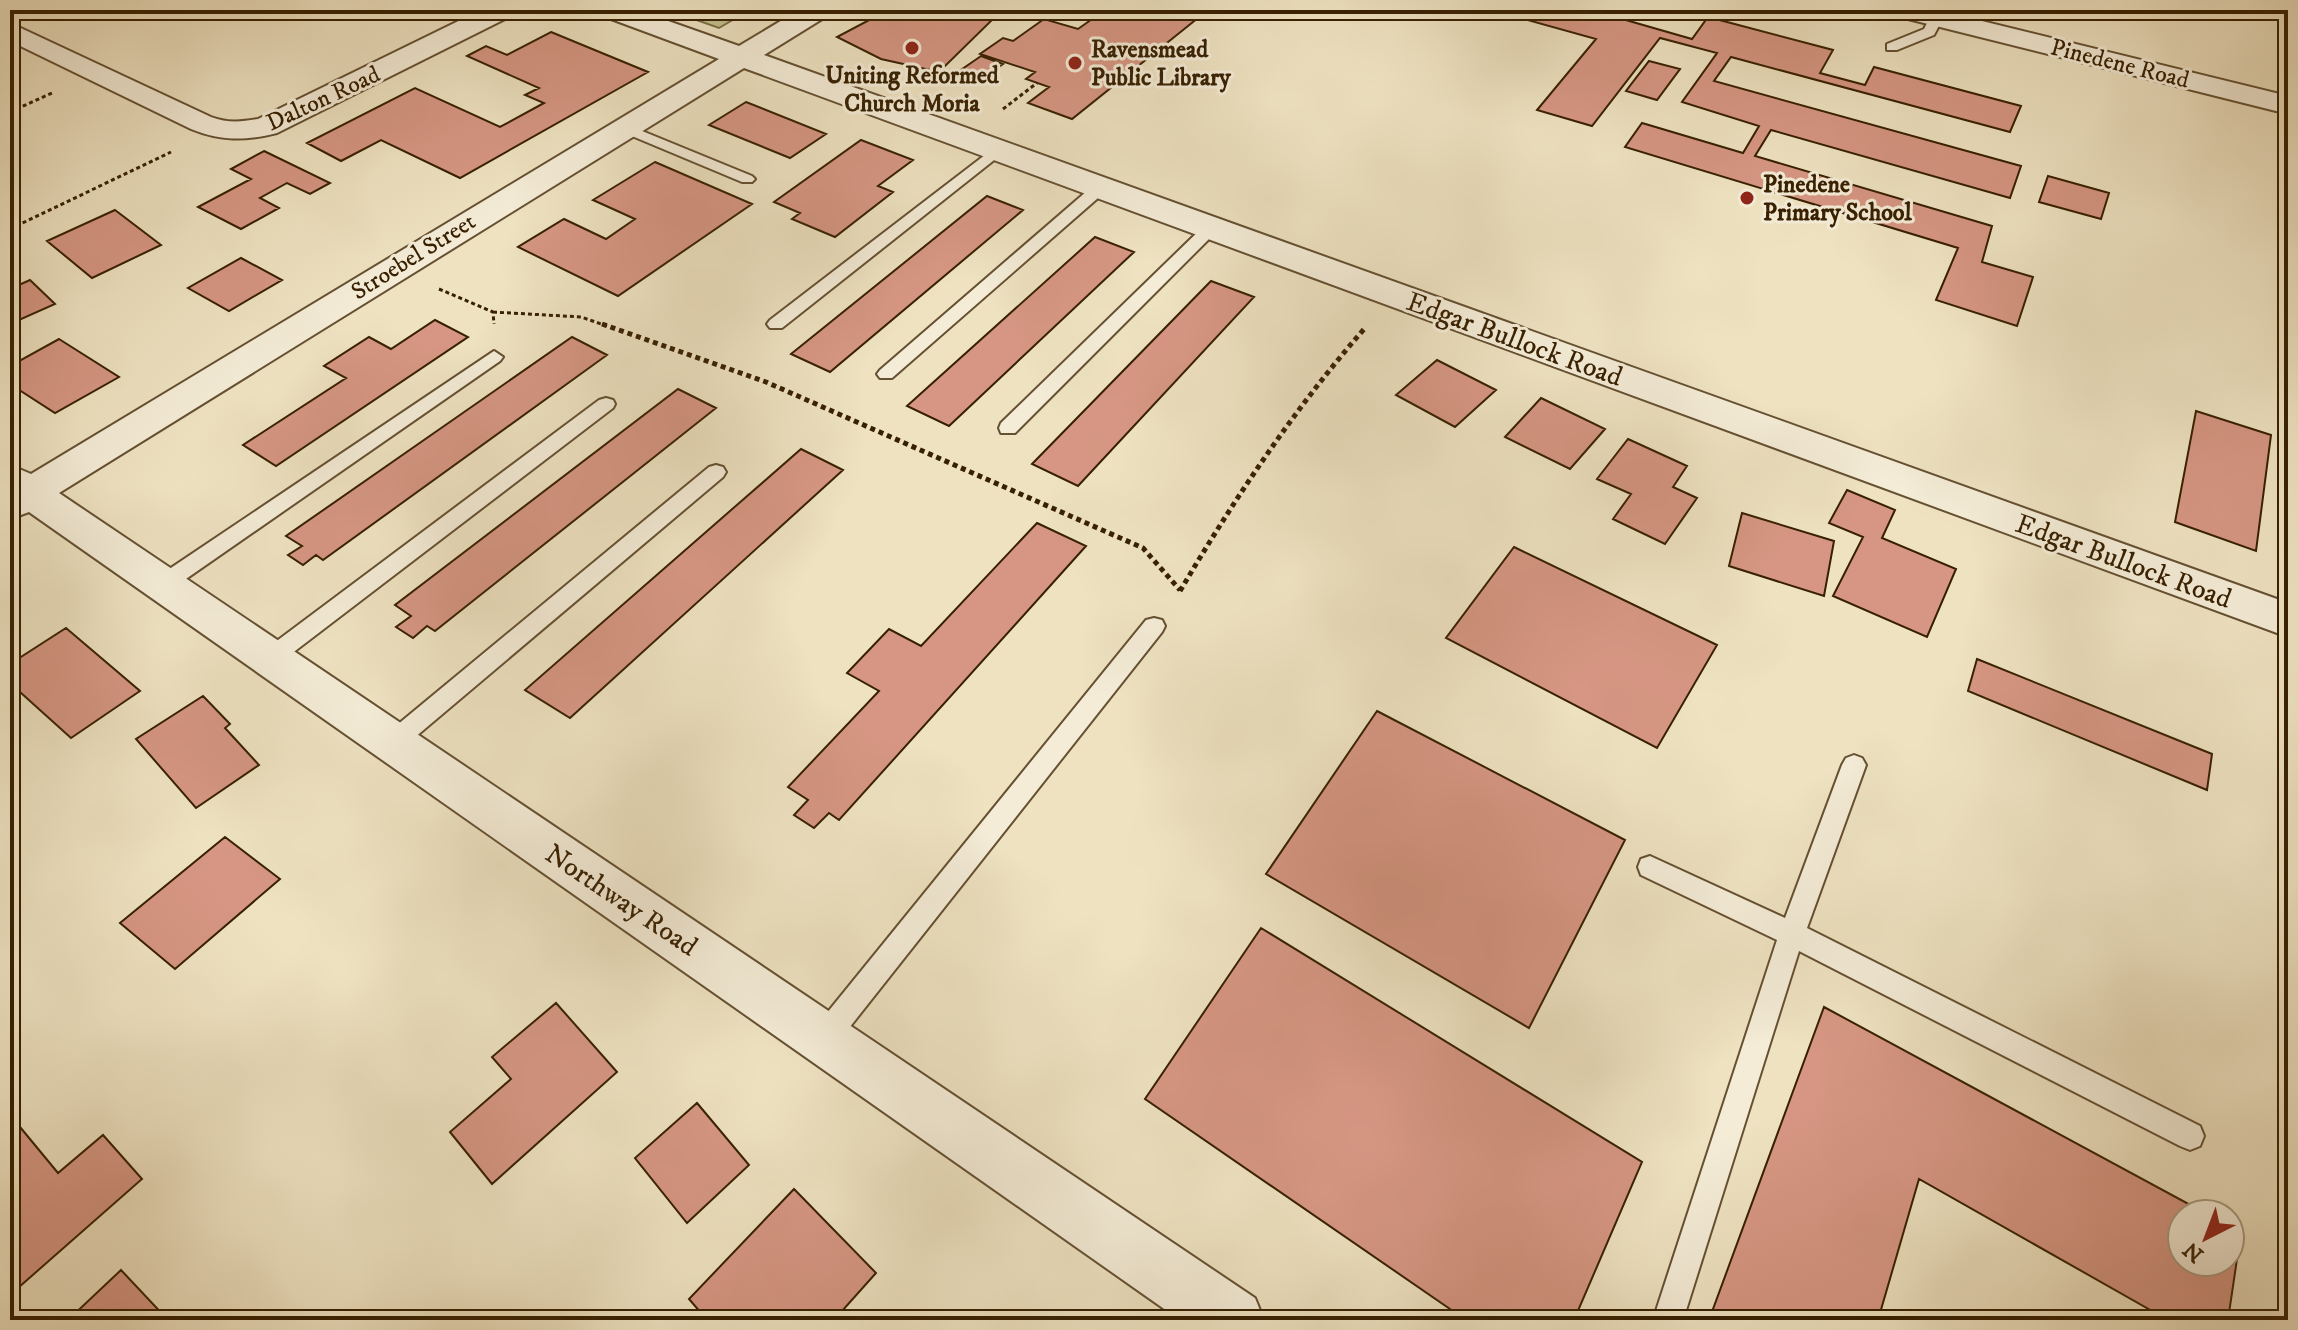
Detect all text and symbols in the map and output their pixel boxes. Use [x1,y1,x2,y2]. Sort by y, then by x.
street label: Pinedene Road [2047,32,2192,96]
place label: Ravensmead Public Library [1091,35,1231,93]
marker: Uniting Reformed Church Moria [903,39,921,57]
marker: Ravensmead Public Library [1066,54,1084,72]
street label: Dalton Road [262,60,385,138]
place label: Uniting Reformed Church Moria [825,61,1000,119]
place label: Pinedene Primary School [1763,170,1912,228]
marker: Pinedene Primary School [1738,189,1756,207]
street label: Stroebel Street [346,207,482,307]
street label: Edgar Bullock Road [1402,284,1627,395]
street label: Edgar Bullock Road [2011,506,2236,617]
street label: Northway Road [538,836,704,964]
north arrow [2166,1198,2246,1278]
text: N [2178,1236,2209,1268]

